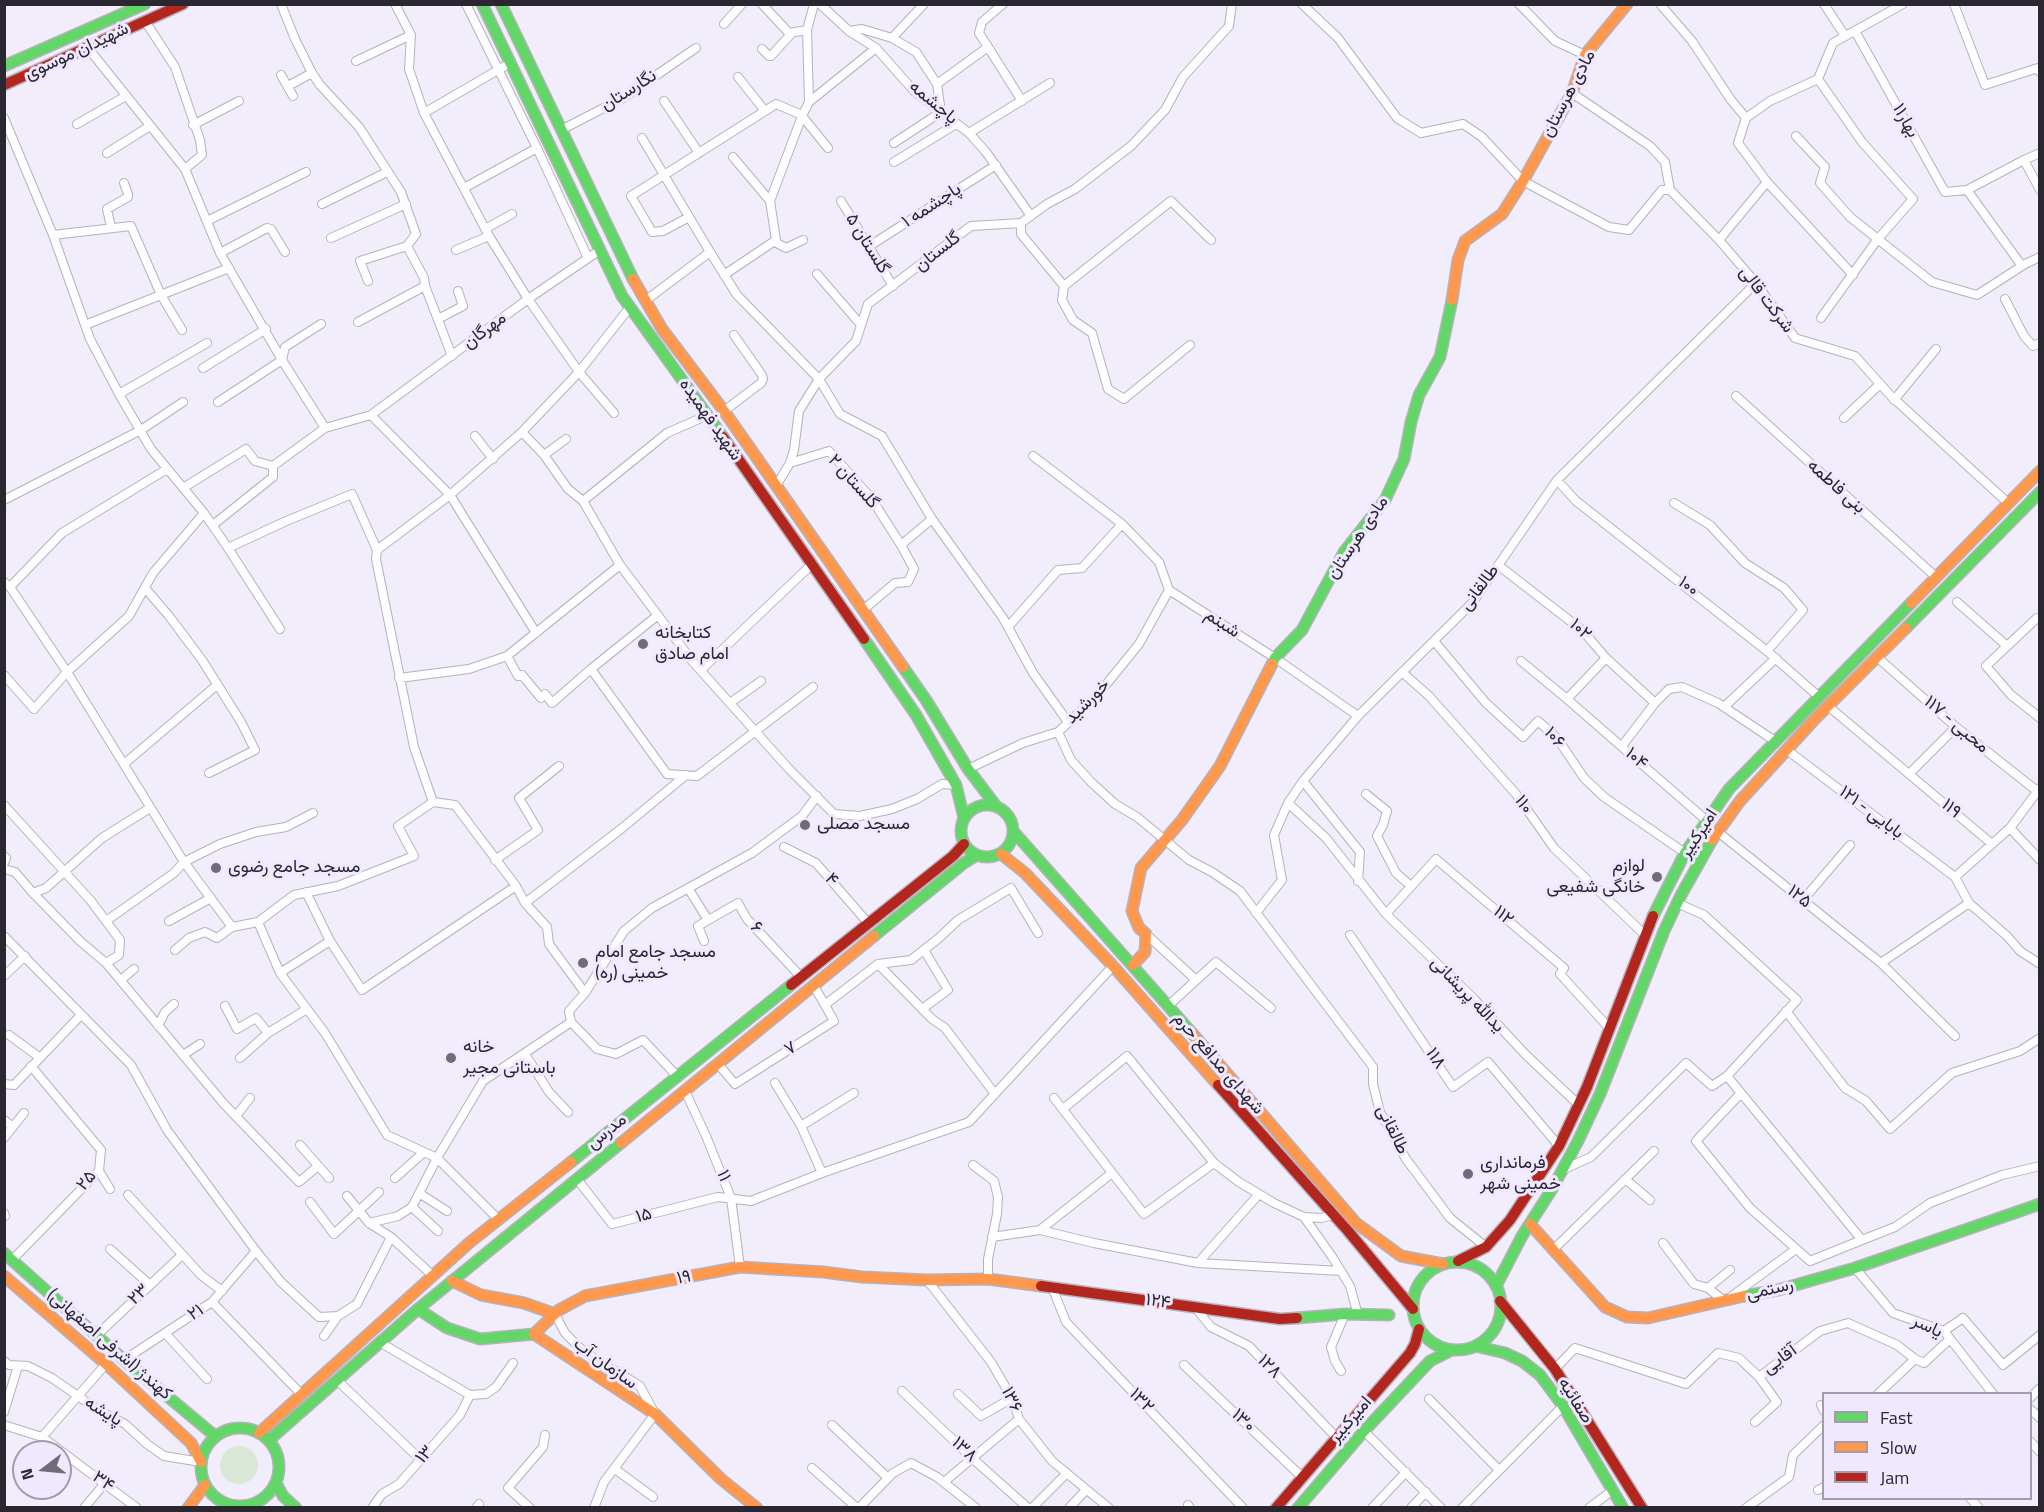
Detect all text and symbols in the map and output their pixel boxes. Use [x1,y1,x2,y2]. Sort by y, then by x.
street label: شهیدان موسوی [22,19,132,85]
street label: مادی هرستان [1537,47,1601,141]
street label: نگارستان [597,65,661,117]
street label: پاچشمه [904,76,962,130]
street label: بهار۱۱ [1887,100,1923,142]
street label: پاچشمه ۱ [898,179,966,233]
street label: گلستان ۵ [840,210,894,278]
street label: گلستان [911,227,965,277]
street label: شرکت قالی [1734,262,1798,338]
street label: مهرگان [459,308,511,354]
street label: شهید فهمیده [674,375,746,465]
street label: گلستان ۲ [823,450,883,514]
street label: بنی فاطمه [1802,455,1870,519]
street label: مادی هرستان [1322,492,1394,584]
street label: طالقانی [1456,561,1504,615]
street label: ۱۰۰ [1673,572,1703,602]
street label: شبنم [1200,605,1244,643]
street label: ۱۰۲ [1565,615,1595,645]
place label: کتابخانه امام صادق [655,623,729,666]
marker: کتابخانه امام صادق [636,637,650,651]
street label: خورشید [1061,675,1115,729]
street label: محبی - ۱۱۷ [1919,692,1993,758]
street label: ۱۰۶ [1539,723,1569,753]
street label: ۱۰۴ [1620,743,1652,775]
street label: بابایی - ۱۲۱ [1834,782,1908,844]
street label: ۱۱۰ [1509,791,1537,819]
street label: ۱۱۹ [1937,795,1965,823]
street label: امیرکبیر [1675,805,1723,863]
place label: مسجد مصلی [817,814,910,836]
marker: مسجد مصلی [798,818,812,832]
place label: لوازم خانگی شفیعی [1547,856,1645,898]
place label: مسجد جامع رضوی [228,857,360,879]
marker: مسجد جامع رضوی [209,861,223,875]
street label: ۴ [819,869,843,891]
marker: لوازم خانگی شفیعی [1650,870,1664,884]
street label: ۱۲۵ [1782,881,1816,913]
street label: ۱۱۲ [1488,901,1518,931]
street label: ۶ [745,917,767,939]
place label: مسجد جامع امام خمینی (ره) [595,942,716,984]
street label: یدالله پریشانی [1425,953,1509,1037]
marker: مسجد جامع امام خمینی (ره) [576,956,590,970]
street label: شهدای مدافع حرم [1168,1009,1268,1119]
place label: خانه باستانی مجیر [463,1037,556,1080]
street label: ۷ [781,1037,801,1061]
street label: ۱۱۸ [1420,1044,1450,1074]
marker: خانه باستانی مجیر [444,1051,458,1065]
street label: طالقانی [1371,1102,1413,1158]
street label: مدرس [583,1109,631,1155]
place label: فرمانداری خمینی شهر [1480,1153,1561,1196]
street label: ۲۵ [72,1166,102,1196]
street label: ۱۱ [711,1167,735,1185]
marker: فرمانداری خمینی شهر [1461,1167,1475,1181]
street label: ۱۵ [634,1204,654,1228]
street label: ۱۹ [675,1266,693,1290]
street label: رستمی [1744,1274,1796,1306]
street label: ۲۳ [124,1280,154,1310]
street label: کهندژ (اشرفی اصفهانی) [42,1285,176,1405]
street label: ۱۲۴ [1144,1290,1172,1314]
street label: ۲۱ [184,1300,208,1326]
street label: یاسر [1908,1311,1946,1343]
street label: سازمان آب [569,1334,641,1394]
street label: آقایی [1758,1340,1802,1380]
street label: ۱۲۸ [1252,1350,1286,1384]
street label: صفائیه [1553,1374,1597,1428]
street label: ۱۳۶ [996,1384,1026,1416]
street label: ۱۳۲ [1124,1384,1158,1418]
street label: پایشه [80,1392,126,1432]
street label: امیرکبیر [1325,1392,1377,1448]
legend [1822,1392,2032,1500]
text: Fast [1880,1404,1913,1431]
street label: ۱۳۰ [1227,1405,1259,1437]
street label: ۱۳۸ [947,1433,981,1467]
text: Slow [1880,1434,1917,1461]
north arrow [12,1440,72,1500]
street label: ۱۳ [411,1441,439,1469]
text: Jam [1880,1464,1909,1491]
text: N [14,1466,40,1483]
street label: ۳۴ [88,1467,118,1497]

